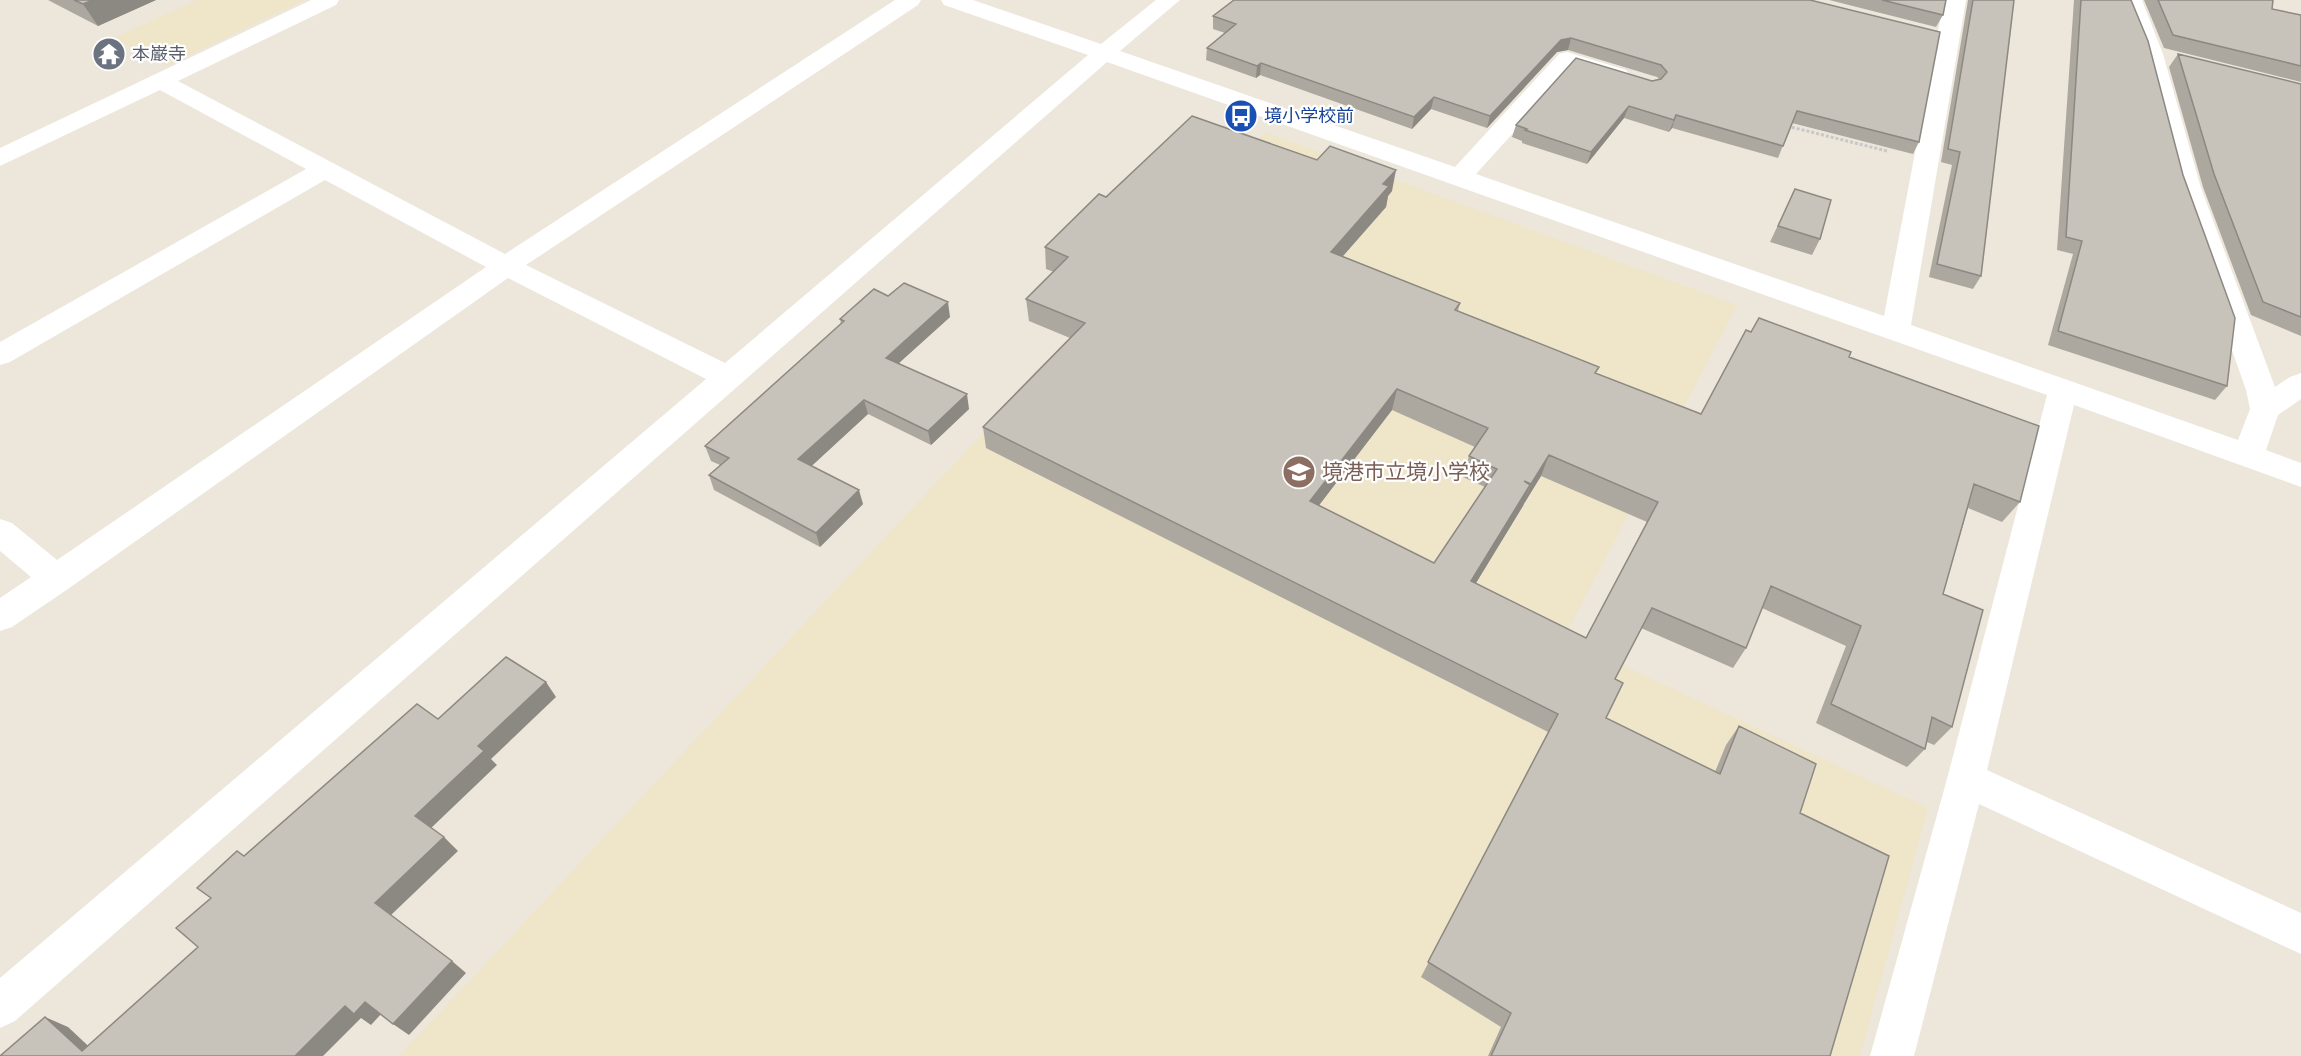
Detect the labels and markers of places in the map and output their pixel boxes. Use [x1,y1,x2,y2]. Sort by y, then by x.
temple icon: 本巌寺 [91,36,127,72]
place label: 本巌寺 [132,43,186,65]
bus stop icon: 境小学校前 [1223,98,1259,134]
place label: 境小学校前 [1264,105,1354,127]
school or university icon: 境港市立境小学校 [1281,454,1317,490]
place label: 境港市立境小学校 [1322,460,1490,485]

